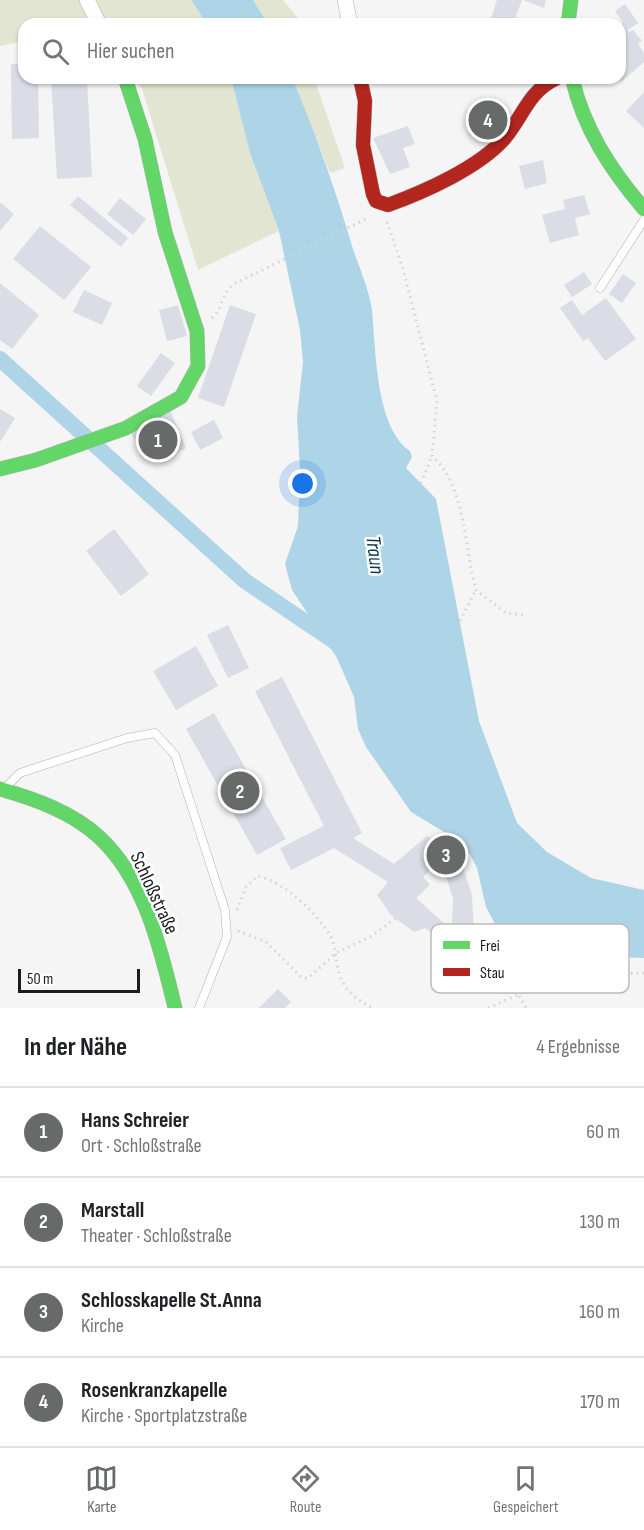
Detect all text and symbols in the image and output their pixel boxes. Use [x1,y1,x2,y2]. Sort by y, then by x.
search box [18,18,626,84]
icon: search [39,35,72,68]
text: Hier suchen [87,38,175,65]
pin: 4 [468,98,508,142]
pin: 1 [138,418,178,462]
your location [288,469,317,498]
water label: Traun [360,534,390,576]
pin: 2 [220,768,260,814]
pin: 3 [426,832,466,878]
street label: Schloßstraße [124,848,184,938]
legend [431,924,629,993]
text: Frei [480,937,500,956]
text: Stau [480,964,505,983]
scale bar [18,966,140,994]
text: 50 m [27,970,53,989]
text: In der Nähe [24,1032,127,1063]
text: 4 Ergebnisse [536,1035,620,1059]
text: Hans Schreier [81,1107,189,1134]
text: 1 [40,1120,47,1144]
text: 60 m [586,1120,620,1144]
text: Ort · Schloßstraße [81,1134,202,1158]
text: Marstall [81,1197,144,1224]
text: 2 [39,1210,48,1234]
text: 130 m [580,1210,620,1234]
text: Theater · Schloßstraße [81,1224,232,1248]
text: Schlosskapelle St.Anna [81,1287,262,1314]
text: 3 [39,1300,48,1324]
text: 160 m [579,1300,620,1324]
text: Kirche [81,1314,124,1338]
text: Rosenkranzkapelle [81,1377,227,1404]
text: 4 [39,1390,48,1414]
text: 170 m [580,1390,620,1414]
text: Kirche · Sportplatzstraße [81,1404,247,1428]
tab: Karte [85,1462,118,1517]
tab: Route [289,1462,322,1517]
tab: Gespeichert [493,1462,559,1517]

